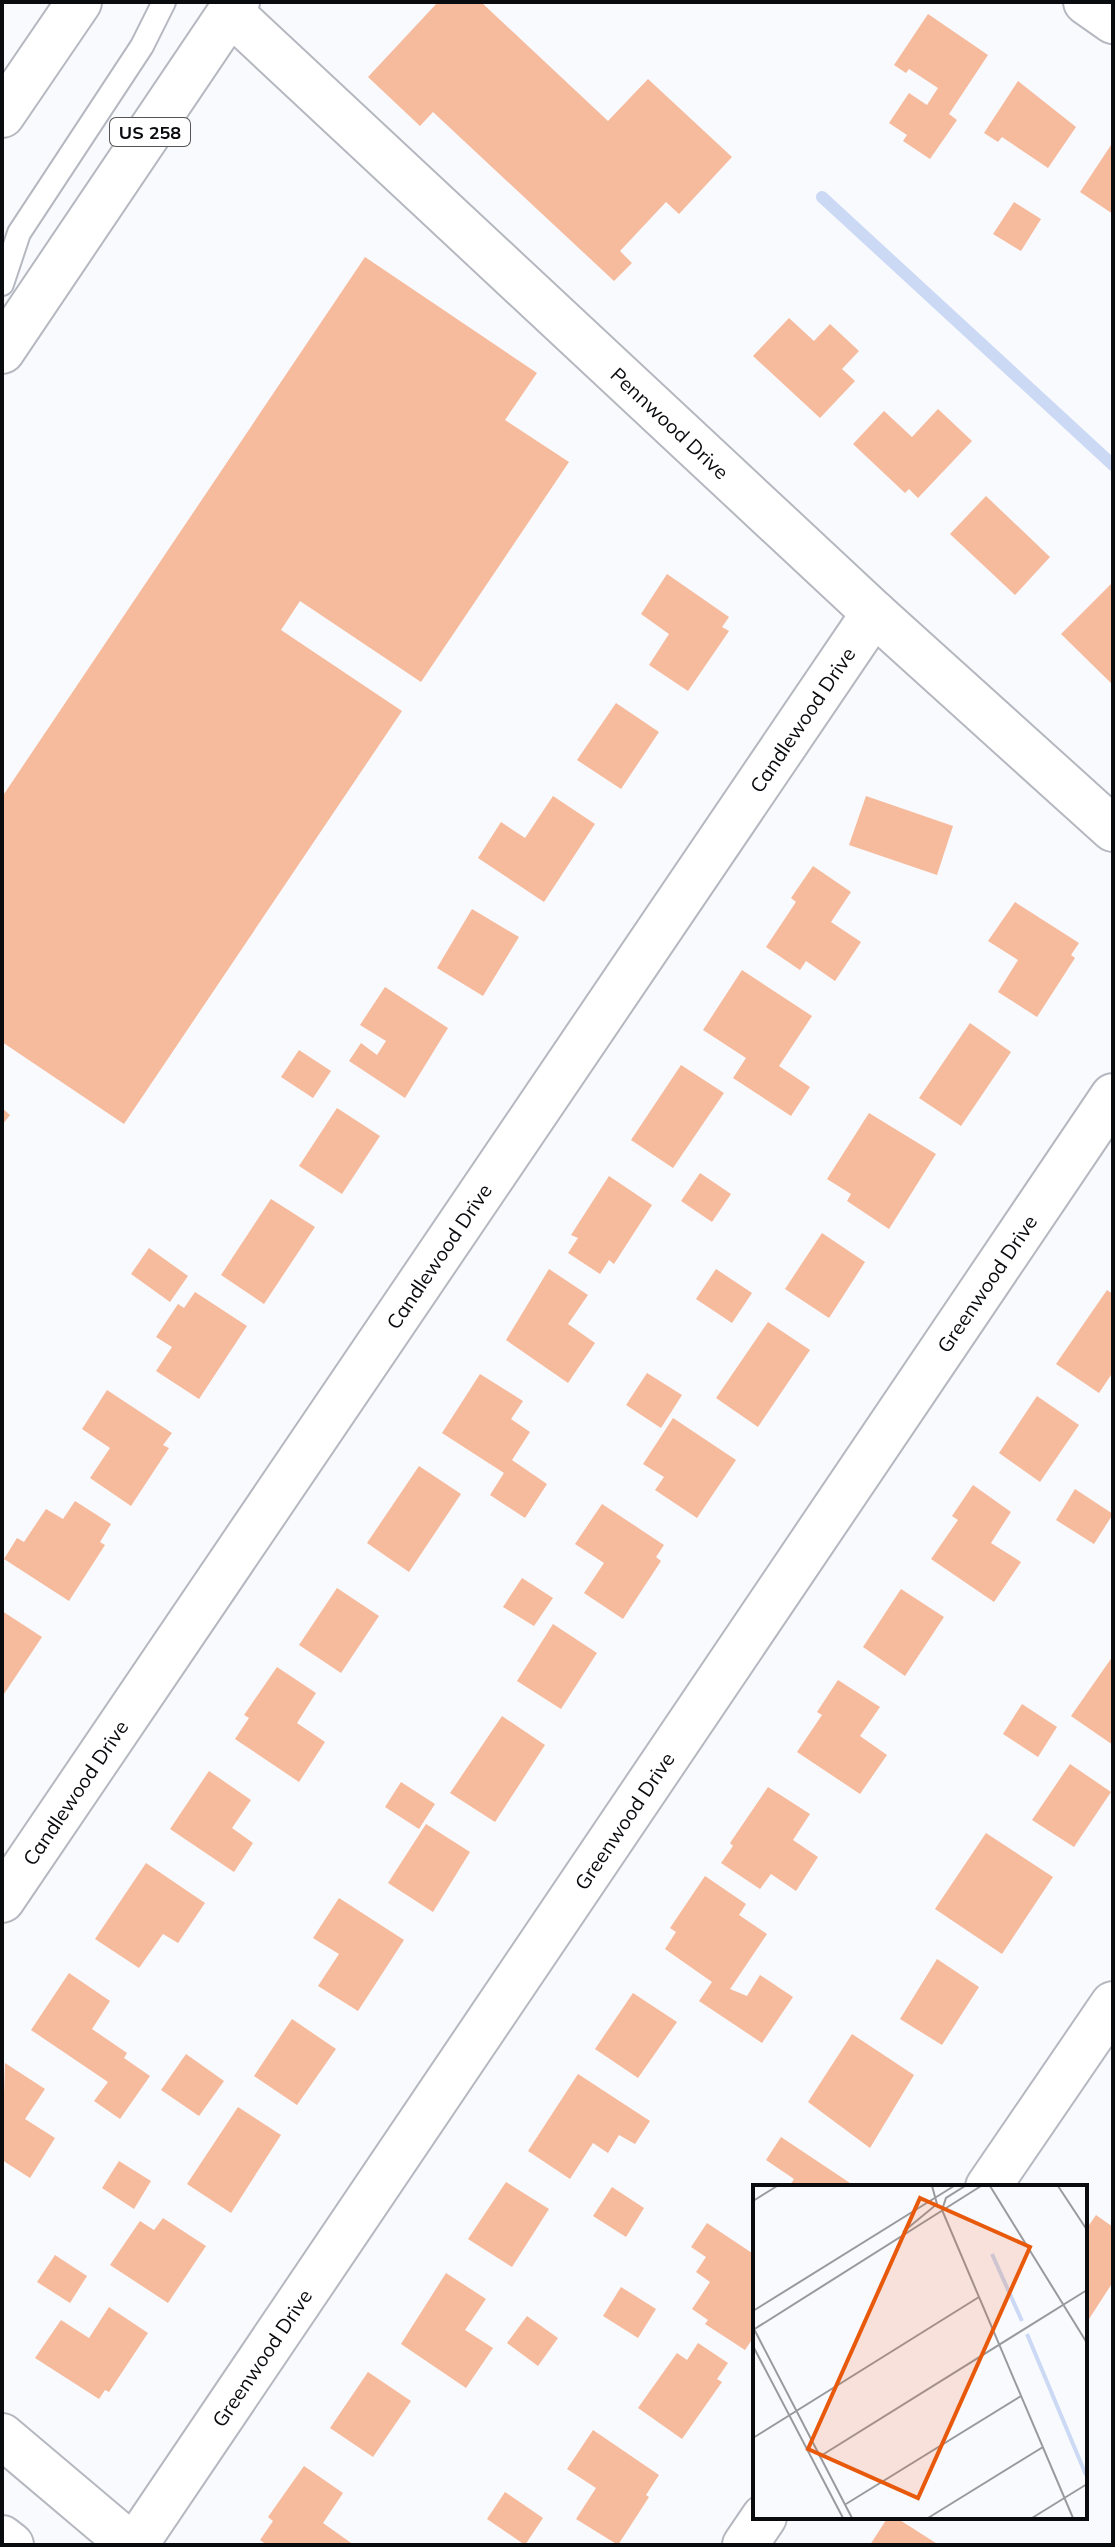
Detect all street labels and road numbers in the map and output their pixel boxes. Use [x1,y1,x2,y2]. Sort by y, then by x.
road number: US 258 [110,118,190,146]
street label: Pennwood Drive [606,362,734,484]
street label: Candlewood Drive [744,642,860,797]
street label: Candlewood Drive [380,1178,497,1333]
street label: Greenwood Drive [931,1210,1042,1357]
street label: Candlewood Drive [17,1715,133,1870]
street label: Greenwood Drive [569,1747,679,1894]
street label: Greenwood Drive [206,2284,317,2431]

